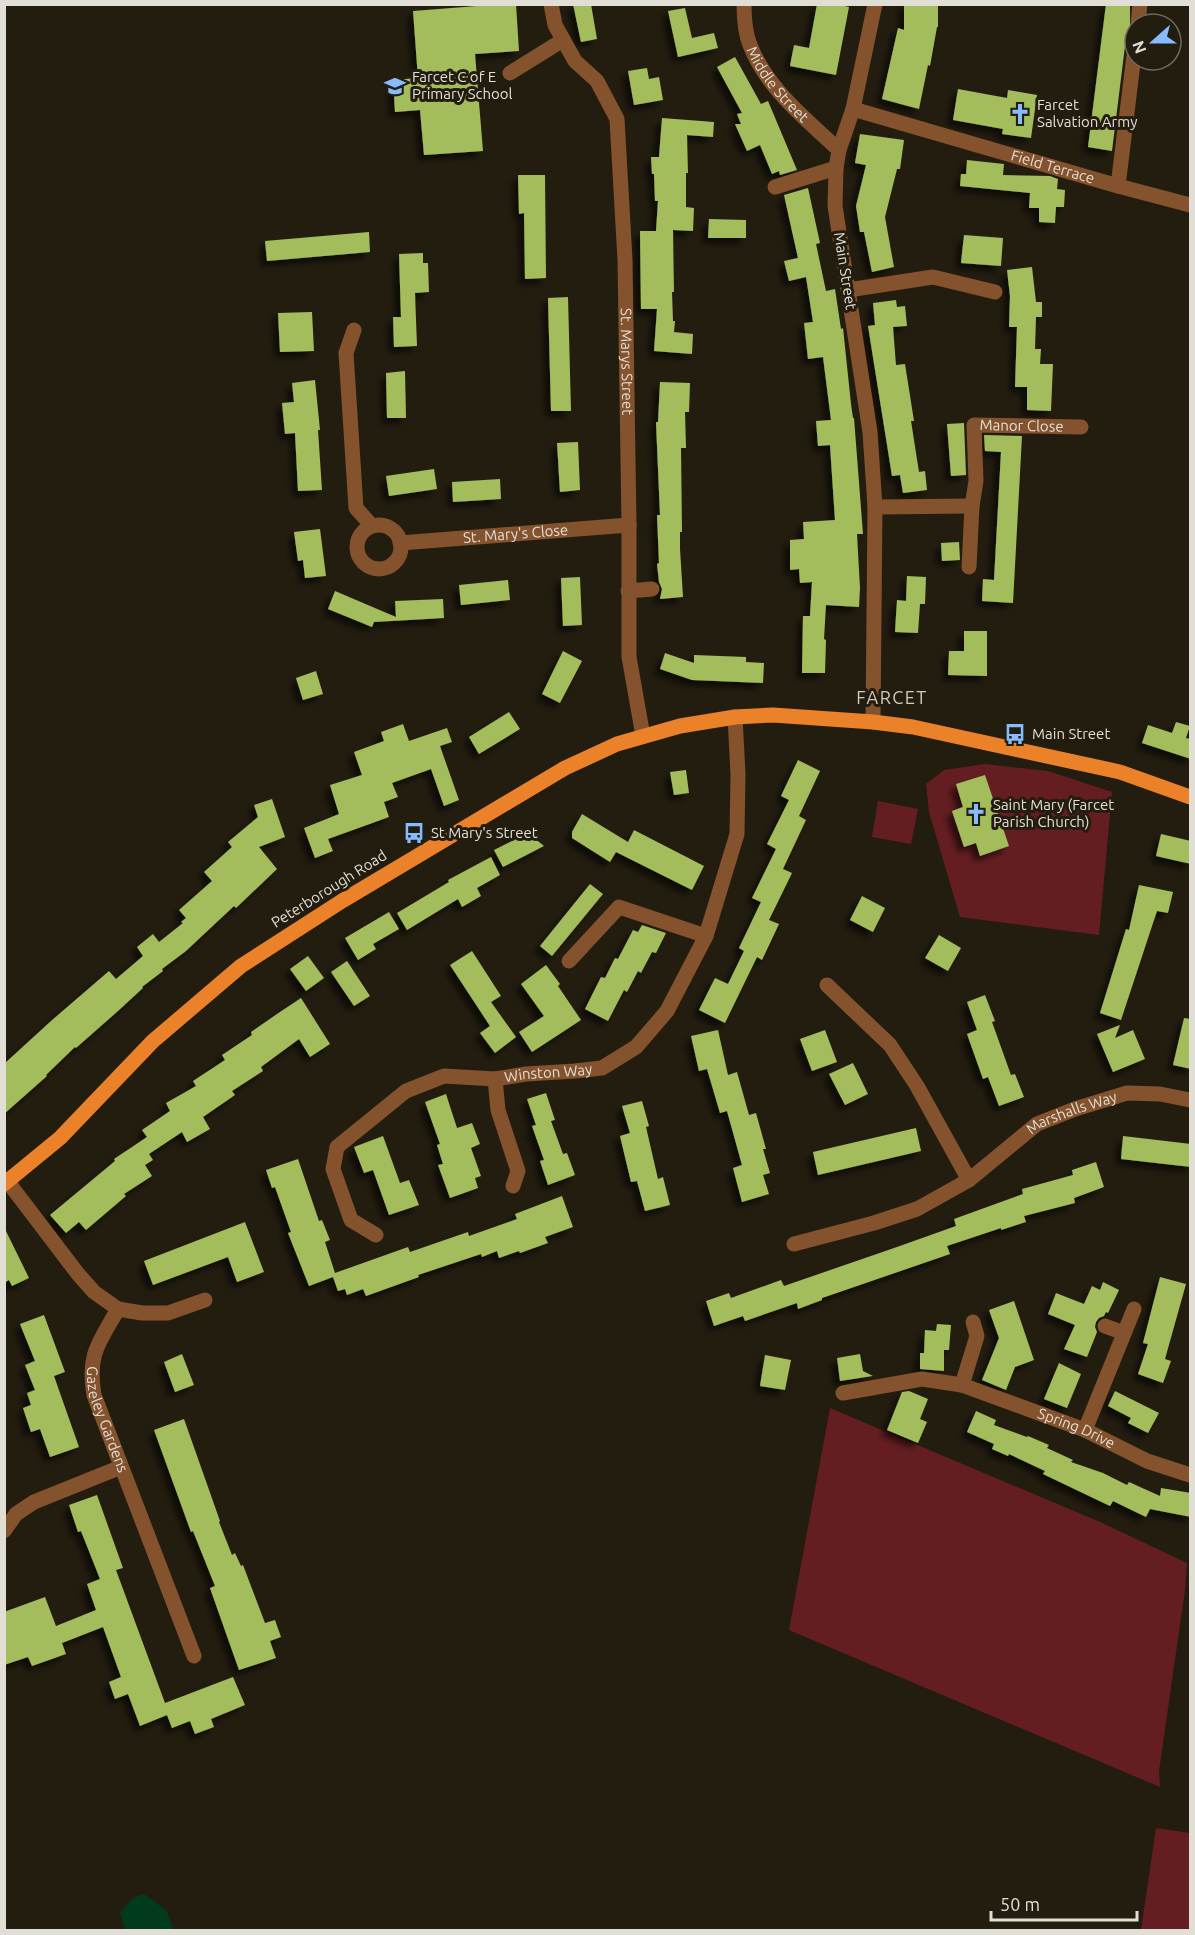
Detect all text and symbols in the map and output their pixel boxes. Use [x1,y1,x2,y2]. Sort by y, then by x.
north arrow [1123,12,1183,72]
text: N [1128,39,1150,56]
street label: Middle Street [744,44,812,126]
place label: Farcet C of E Primary School [412,68,513,102]
school or university icon: Farcet C of E Primary School [383,74,407,98]
place label: Farcet Salvation Army [1037,96,1137,130]
church icon: Farcet Salvation Army [1008,102,1032,126]
street label: Field Terrace [1009,146,1097,187]
street label: Main Street [831,231,860,311]
street label: St. Marys Street [618,308,636,415]
street label: Manor Close [979,416,1064,435]
street label: St. Mary's Close [462,521,569,546]
district label: FARCET [856,687,928,707]
bus stop icon: Main Street [1003,722,1027,746]
place label: Main Street [1032,725,1110,742]
place label: Saint Mary (Farcet Parish Church) [993,796,1114,830]
church icon: Saint Mary (Farcet Parish Church) [964,802,988,826]
bus stop icon: St Mary's Street [402,821,426,845]
place label: St Mary's Street [431,824,538,841]
street label: Peterborough Road [268,846,389,931]
street label: Winston Way [503,1060,593,1085]
street label: Marshalls Way [1023,1088,1119,1137]
street label: Gazeley Gardens [84,1366,132,1475]
street label: Spring Drive [1036,1404,1118,1452]
scale bar [991,1884,1136,1922]
text: 50 m [1000,1894,1040,1914]

